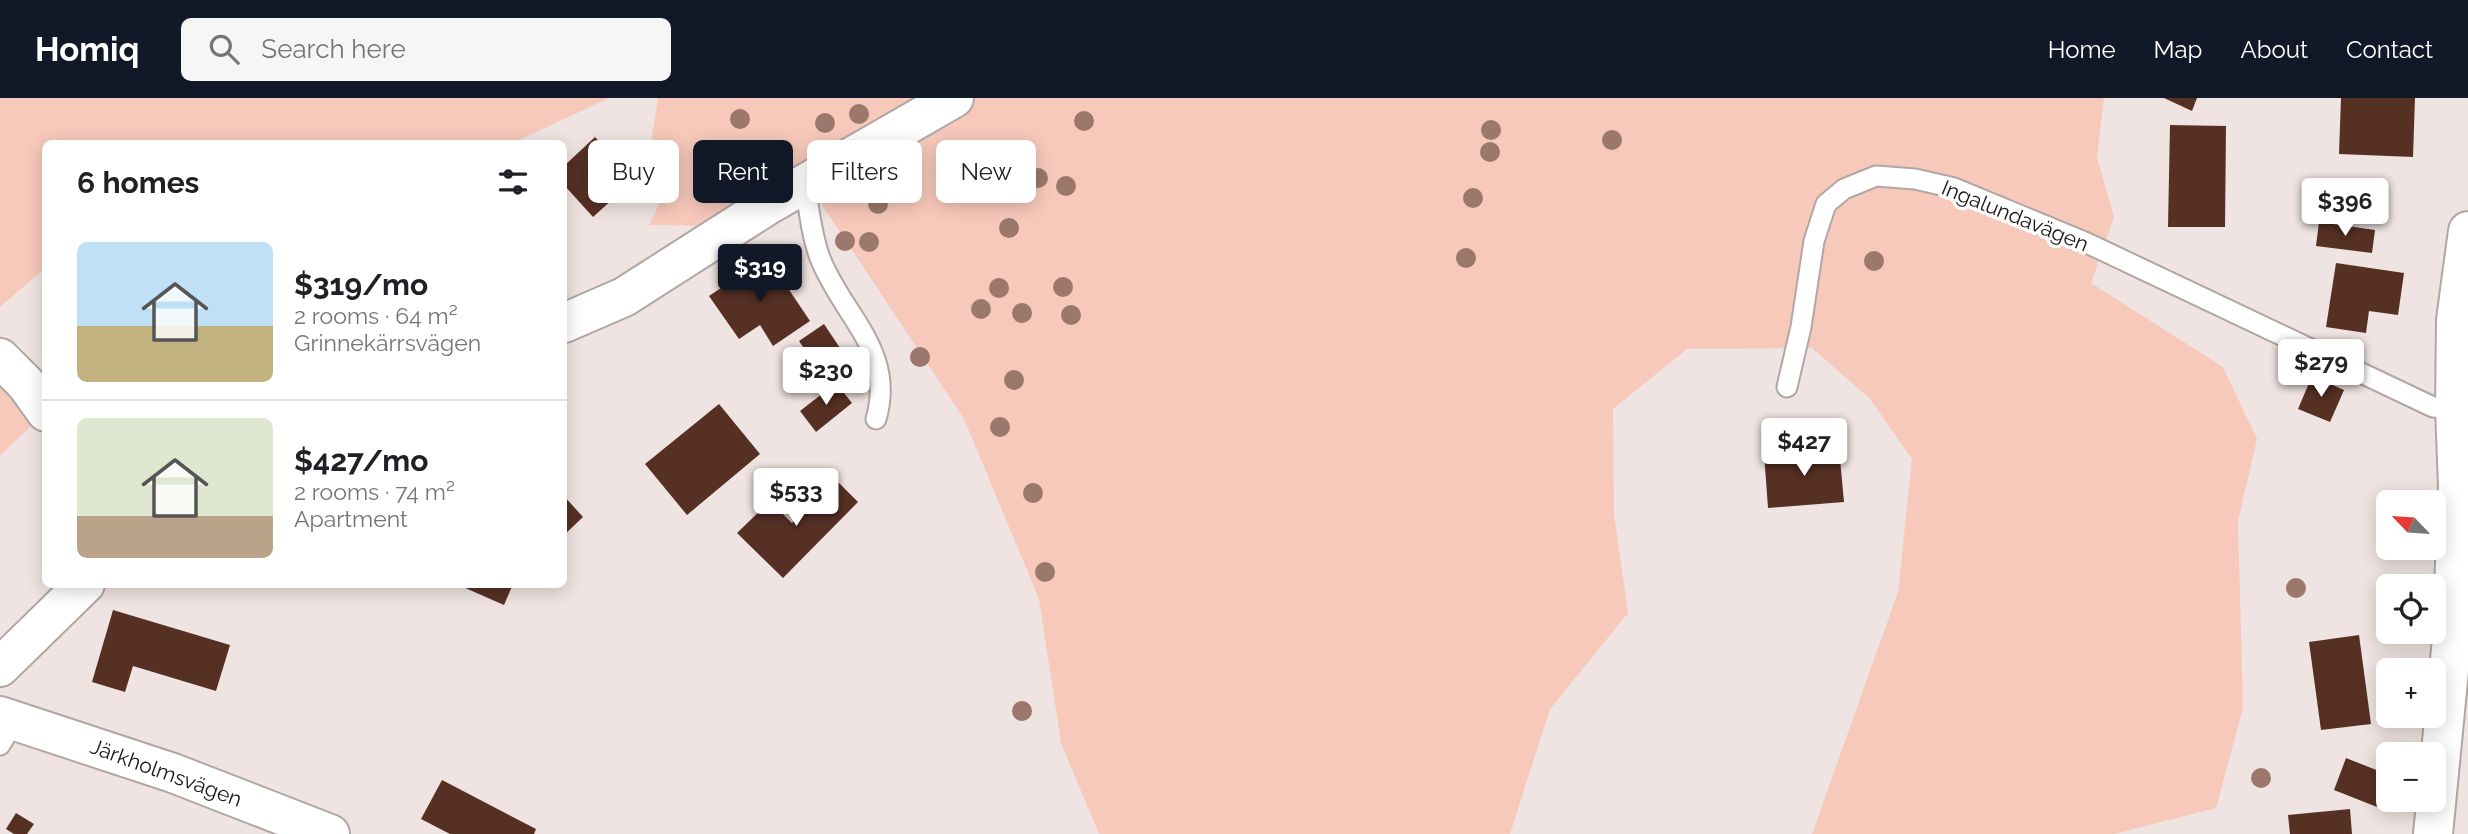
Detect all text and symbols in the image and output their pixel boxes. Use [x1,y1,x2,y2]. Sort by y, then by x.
search box [181,18,671,81]
text: Homiq [35,30,139,69]
icon: search [205,30,243,68]
text: Search here [261,34,406,64]
text: Home [2048,35,2116,64]
text: Map [2154,35,2202,64]
text: About [2240,35,2308,64]
text: Contact [2346,35,2433,64]
chip: Buy [588,140,679,203]
chip: Rent [693,140,793,203]
chip: Filters [807,140,922,203]
chip: New [936,140,1036,203]
icon: filters [494,163,532,201]
text: 6 homes [77,165,199,200]
street label: Ingalundavägen [1938,175,2092,256]
pin: $396 [2304,178,2386,238]
text: $396 [2318,187,2372,214]
pin: $319 [719,244,801,304]
text: $319 [734,253,786,280]
text: $319/mo [294,267,428,302]
icon: home [133,270,217,354]
text: 2 rooms · 64 m² [294,302,458,329]
text: Grinnekärrsvägen [294,329,481,356]
pin: $279 [2280,340,2362,399]
pin: $230 [785,348,867,407]
text: $279 [2294,348,2348,375]
text: $230 [799,356,853,383]
pin: $427 [1763,418,1845,478]
text: $427 [1777,427,1831,454]
text: $427/mo [294,443,428,478]
icon: home [133,446,217,530]
pin: $533 [755,468,837,528]
text: $533 [770,477,823,504]
text: 2 rooms · 74 m² [294,478,455,505]
north arrow [2376,490,2446,560]
map controls [2376,490,2446,812]
text: Apartment [294,505,408,532]
button: locate [2376,574,2446,644]
button: + [2376,658,2446,728]
street label: Järkholmsvägen [87,734,245,812]
button: − [2376,742,2446,812]

